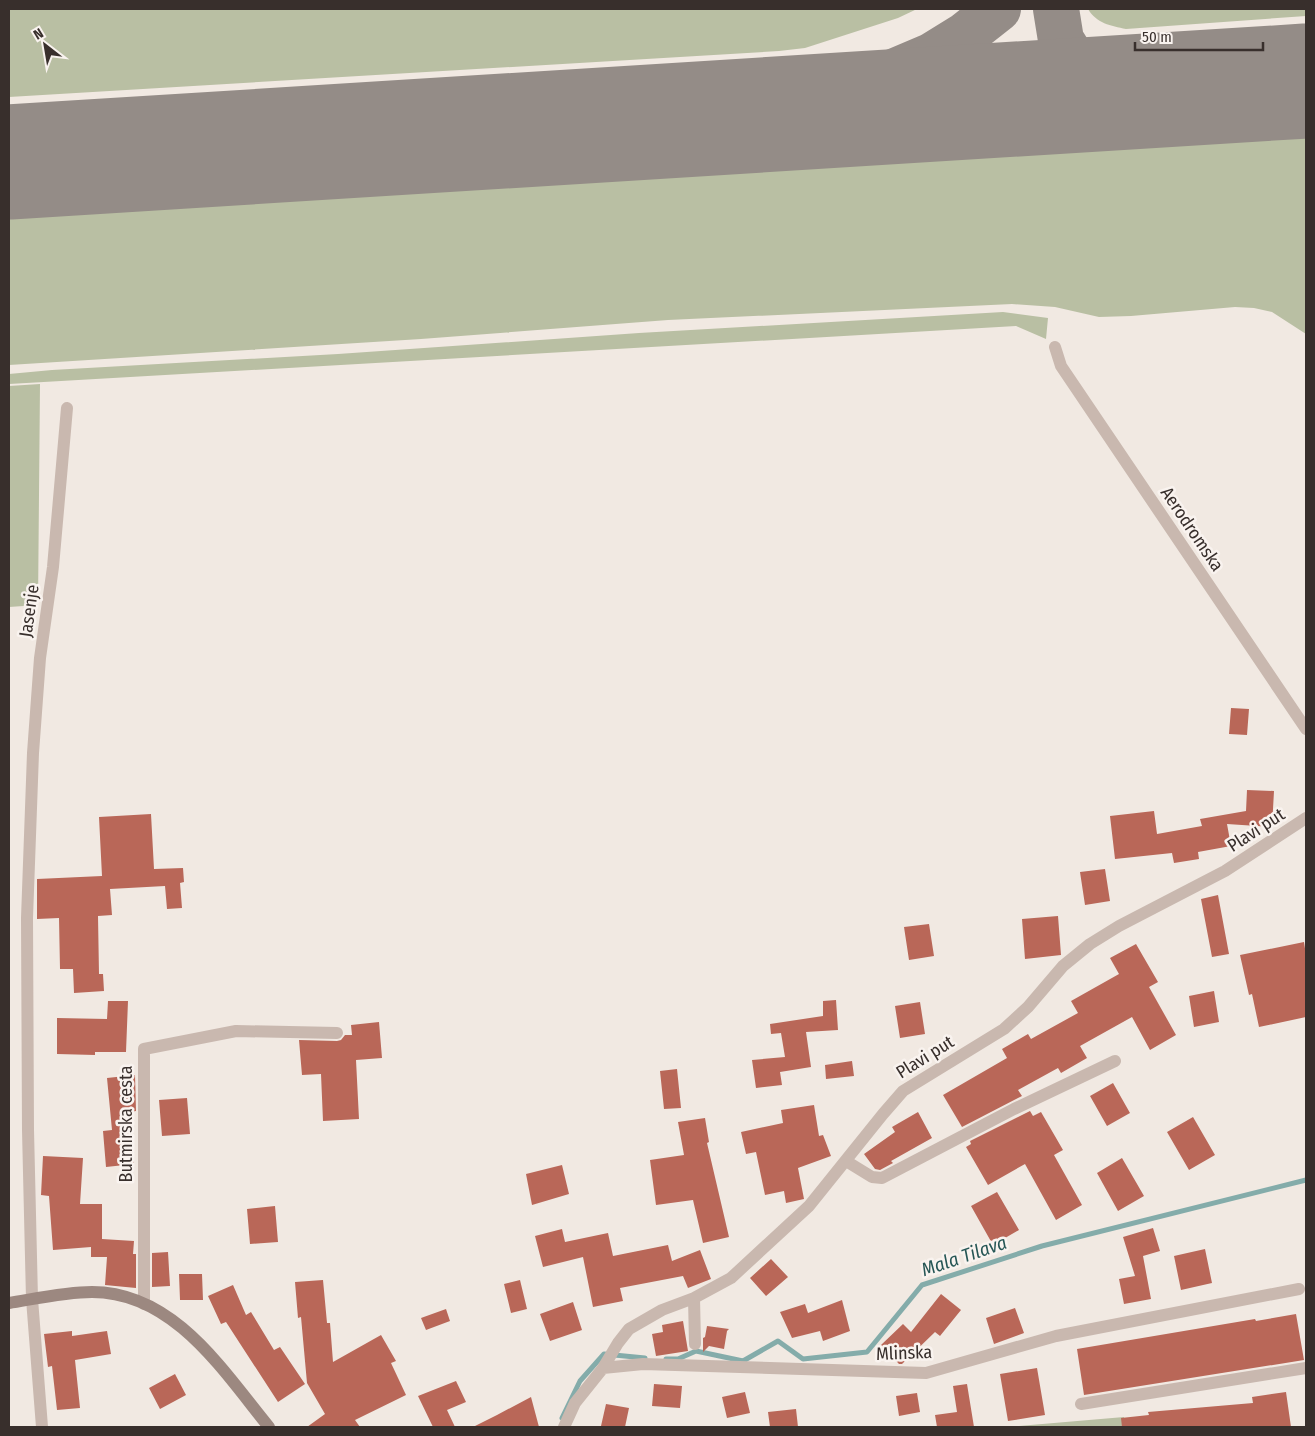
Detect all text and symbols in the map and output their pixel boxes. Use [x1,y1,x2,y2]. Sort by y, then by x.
north arrow [20,20,70,70]
scale bar [1135,20,1262,52]
text: N [31,25,47,44]
text: 50 m [1142,28,1172,46]
street label: Aerodromska [1156,483,1228,575]
street label: Jasenje [14,583,44,639]
street label: Plavi put [1223,803,1289,857]
street label: Plavi put [892,1031,958,1083]
street label: Butmirska cesta [115,1065,137,1182]
water label: Mala Tilava [918,1231,1010,1281]
street label: Mlinska [876,1341,933,1365]

